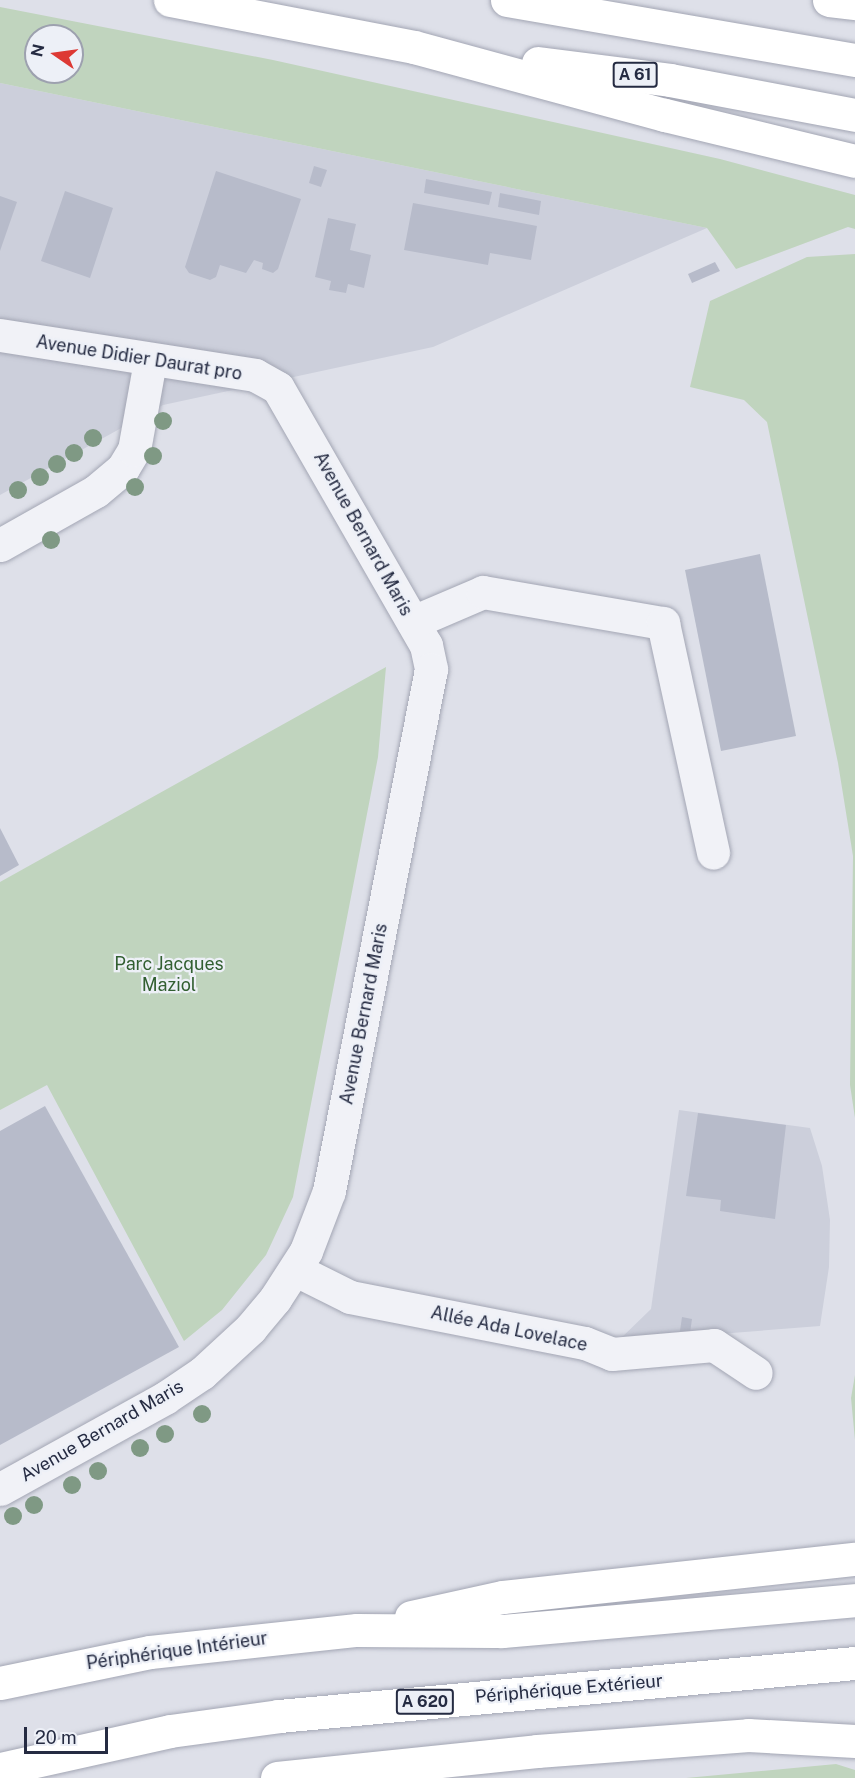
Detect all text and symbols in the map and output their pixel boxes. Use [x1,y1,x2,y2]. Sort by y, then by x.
north arrow [24,24,84,84]
text: N [27,42,49,59]
road number: A 61 [612,62,658,88]
street label: Avenue Didier Daurat pro [34,331,244,385]
street label: Avenue Bernard Maris [309,448,417,620]
street label: Avenue Bernard Maris [336,921,392,1107]
park label: Parc Jacques Maziol [114,954,224,996]
street label: Allée Ada Lovelace [429,1302,589,1356]
street label: Avenue Bernard Maris [17,1376,187,1486]
street label: Périphérique Intérieur [85,1628,269,1674]
street label: Périphérique Extérieur [474,1670,664,1708]
road number: A 620 [395,1689,455,1715]
scale bar [27,1715,111,1753]
text: 20 m [35,1727,77,1748]

